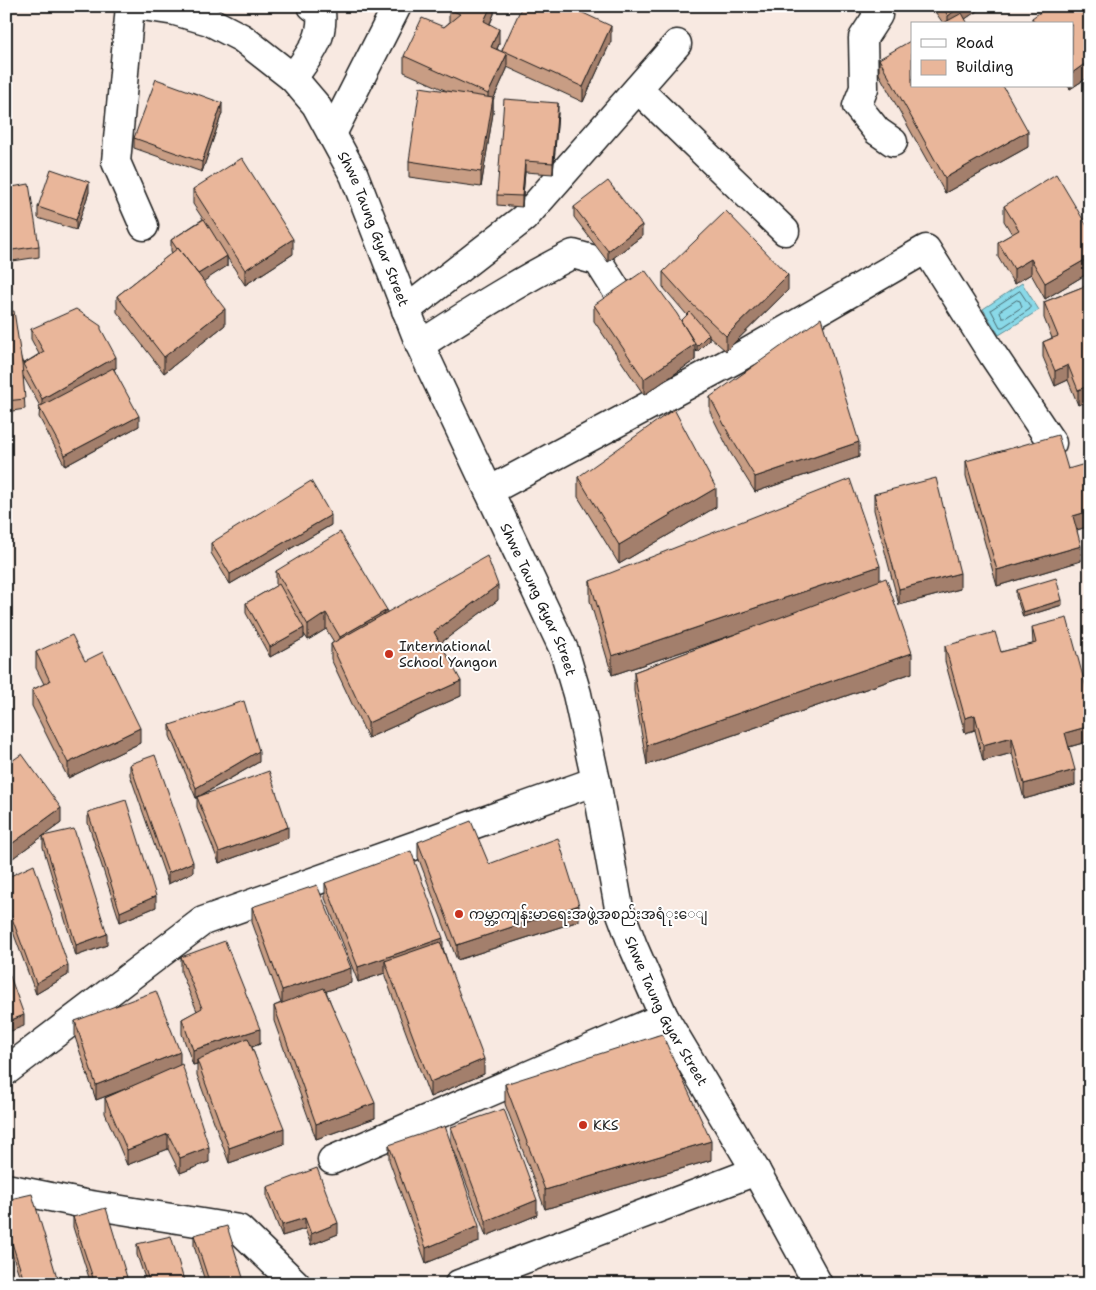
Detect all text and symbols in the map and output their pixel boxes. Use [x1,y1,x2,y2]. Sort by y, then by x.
legend [911,22,1074,88]
text: Road [956,33,994,53]
text: Building [956,57,1013,77]
street label: Shwe Taung Gyar Street [334,148,413,309]
street label: Shwe Taung Gyar Street [496,520,580,678]
place label: International School Yangon [399,637,498,671]
marker: International School Yangon [383,648,395,660]
place label: ကမ္ဘာ့ကျန်းမာရေးအဖွဲ့အစည်းအရံုးေျ [469,904,708,926]
marker: ကမ္ဘာ့ကျန်းမာရေးအဖွဲ့အစည်းအရံုးေျ [453,908,465,920]
street label: Shwe Taung Gyar Street [621,934,712,1089]
place label: KKS [593,1116,619,1134]
marker: KKS [577,1119,589,1131]

